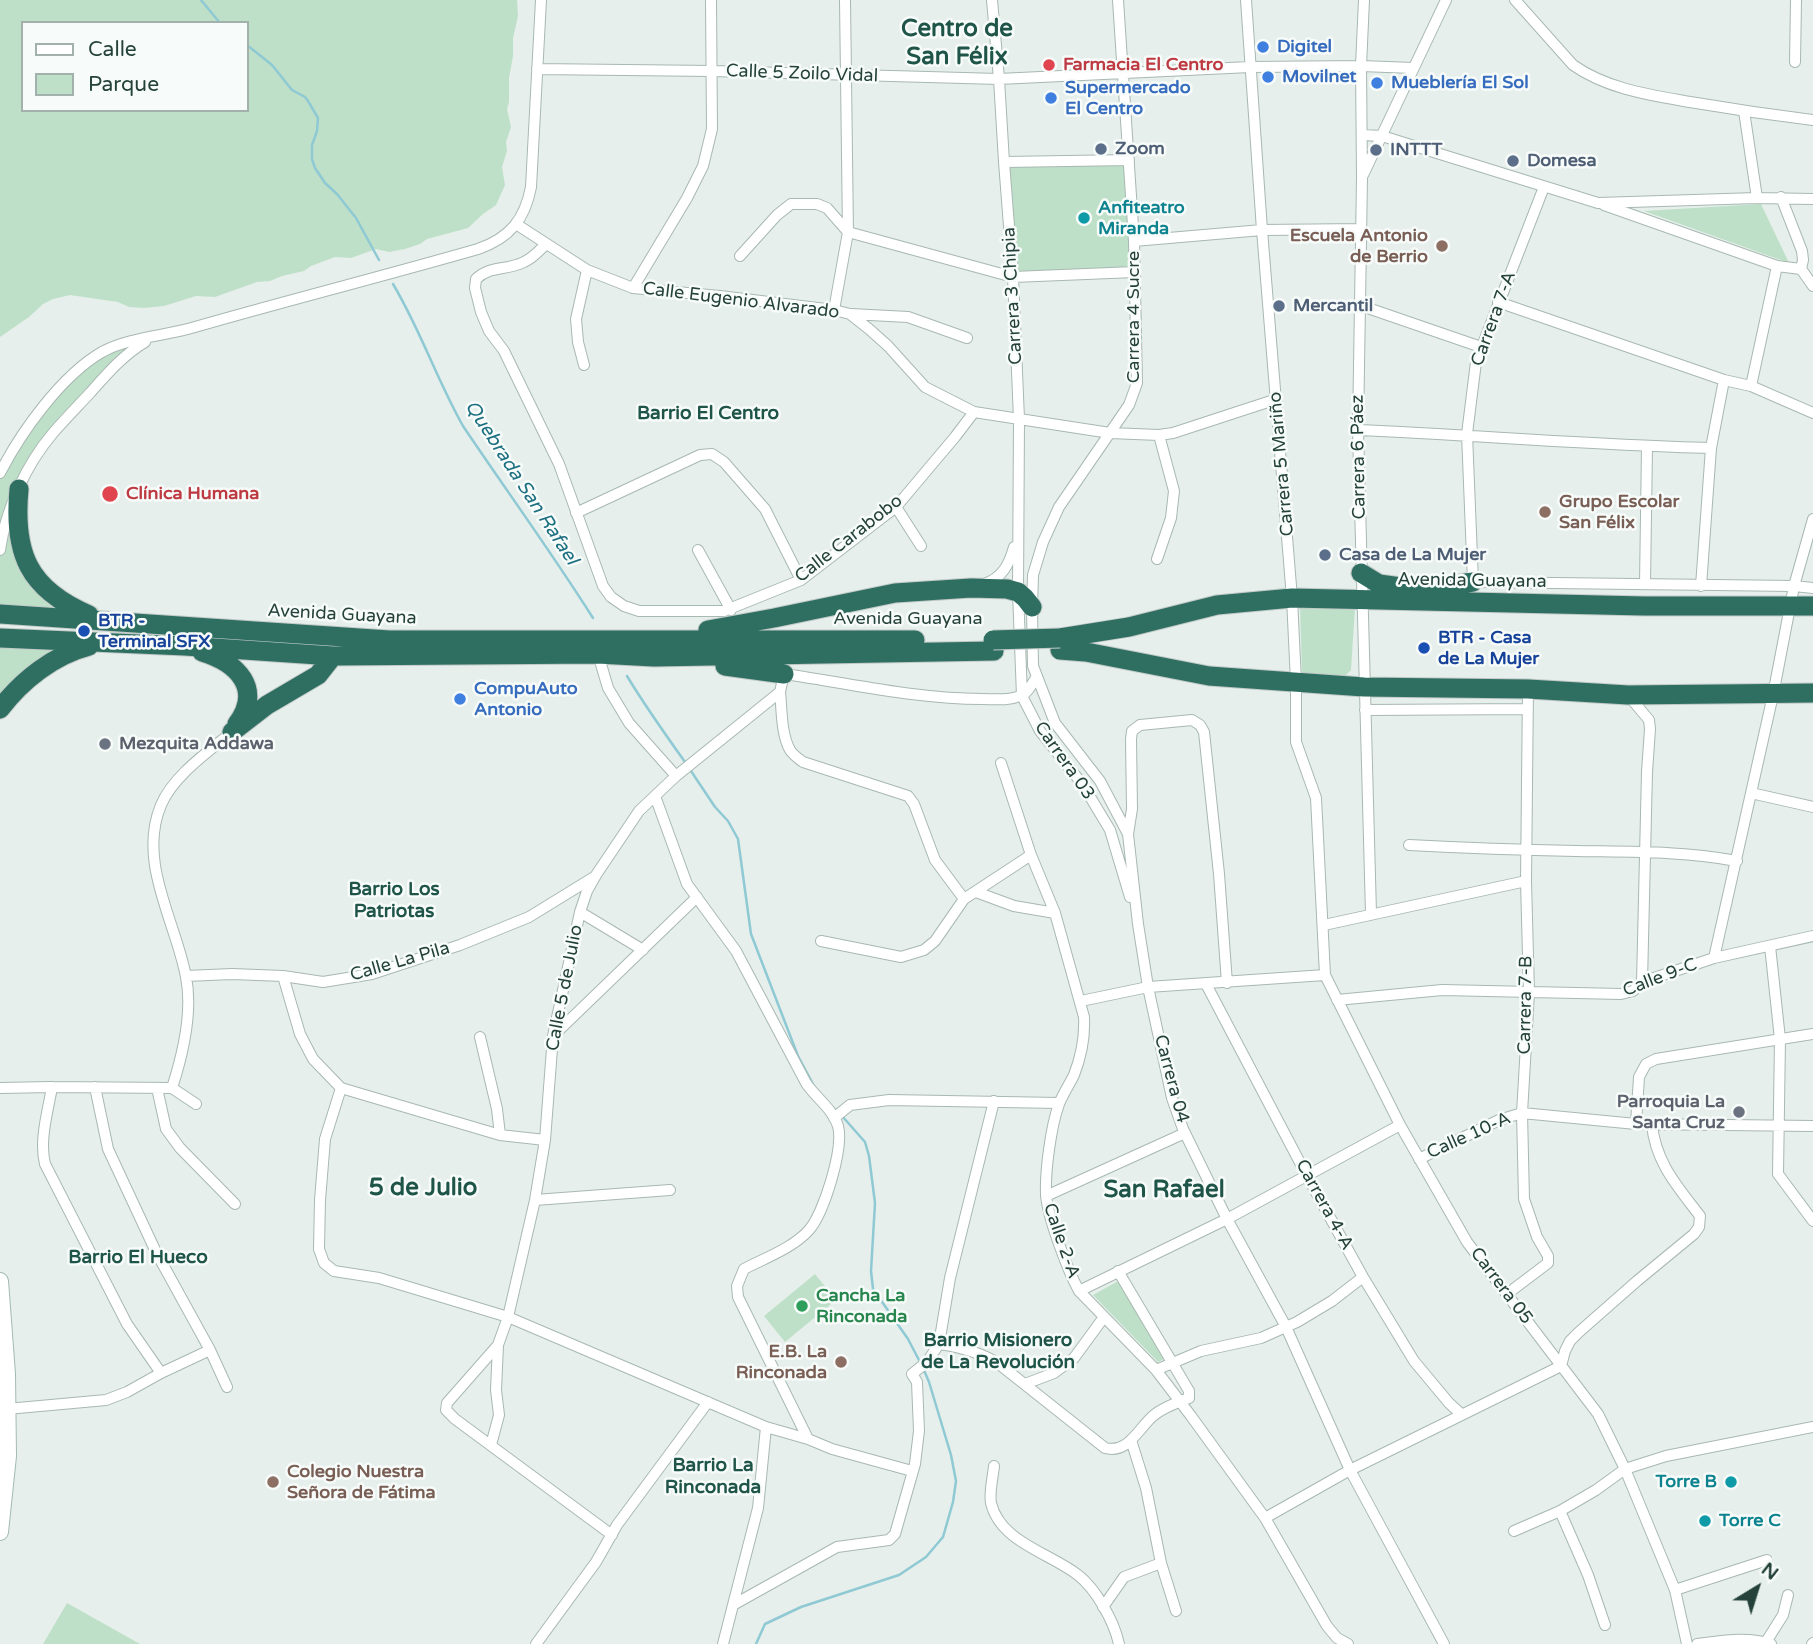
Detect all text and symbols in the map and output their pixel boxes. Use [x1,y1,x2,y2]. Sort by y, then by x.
district label: Centro de San Félix [901,16,1013,72]
legend [21,21,248,112]
place label: Digitel [1277,36,1332,58]
text: Calle [88,37,137,62]
marker: Digitel [1255,39,1271,55]
place label: Farmacia El Centro [1063,54,1223,76]
marker: Farmacia El Centro [1041,57,1057,73]
street label: Calle 5 Zoilo Vidal [726,61,878,87]
place label: Movilnet [1282,66,1356,88]
marker: Movilnet [1260,69,1276,85]
text: Parque [88,72,159,97]
place label: Mueblería El Sol [1391,72,1529,94]
marker: Mueblería El Sol [1369,75,1385,91]
place label: Supermercado El Centro [1065,77,1191,119]
marker: Supermercado El Centro [1043,90,1059,106]
place label: Zoom [1115,138,1165,160]
place label: INTTT [1390,139,1442,161]
marker: Zoom [1093,141,1109,157]
marker: INTTT [1368,142,1384,158]
place label: Domesa [1527,150,1597,172]
marker: Domesa [1505,153,1521,169]
place label: Anfiteatro Miranda [1098,197,1185,240]
marker: Anfiteatro Miranda [1076,210,1092,226]
place label: Escuela Antonio de Berrio [1290,225,1428,268]
street label: Carrera 3 Chipia [999,227,1027,365]
marker: Escuela Antonio de Berrio [1434,238,1450,254]
street label: Carrera 4 Sucre [1123,251,1145,383]
street label: Carrera 7-A [1467,269,1521,369]
street label: Calle Eugenio Alvarado [641,278,841,324]
place label: Mercantil [1293,295,1373,317]
marker: Mercantil [1271,298,1287,314]
street label: Carrera 5 Mariño [1265,391,1299,537]
street label: Carrera 6 Páez [1347,394,1371,520]
water label: Quebrada San Rafael [459,397,583,569]
district label: Barrio El Centro [637,403,779,425]
place label: Clínica Humana [126,483,259,505]
marker: Clínica Humana [100,484,120,504]
street label: Calle Carabobo [791,490,907,588]
place label: Grupo Escolar San Félix [1559,491,1679,534]
marker: Grupo Escolar San Félix [1537,504,1553,520]
place label: Casa de La Mujer [1339,544,1486,566]
marker: Casa de La Mujer [1317,547,1333,563]
street label: Avenida Guayana [1397,569,1547,593]
street label: Avenida Guayana [267,600,417,630]
street label: Avenida Guayana [833,608,983,630]
place label: BTR - Terminal SFX [98,610,210,652]
marker: BTR - Terminal SFX [76,623,92,639]
place label: BTR - Casa de La Mujer [1438,627,1539,670]
marker: BTR - Casa de La Mujer [1416,640,1432,656]
place label: CompuAuto Antonio [474,678,578,720]
marker: CompuAuto Antonio [452,691,468,707]
street label: Carrera 03 [1029,718,1099,804]
place label: Mezquita Addawa [119,733,274,755]
marker: Mezquita Addawa [97,736,113,752]
district label: Barrio Los Patriotas [348,879,440,923]
street label: Calle 5 de Julio [542,923,588,1053]
street label: Calle La Pila [348,937,452,987]
street label: Calle 9-C [1620,954,1700,1002]
street label: Carrera 7-B [1514,955,1538,1055]
street label: Carrera 04 [1149,1032,1193,1126]
place label: Parroquia La Santa Cruz [1617,1091,1725,1134]
marker: Parroquia La Santa Cruz [1731,1104,1747,1120]
street label: Calle 10-A [1424,1108,1514,1164]
street label: Carrera 4-A [1290,1156,1358,1254]
district label: 5 de Julio [369,1175,477,1203]
district label: San Rafael [1103,1177,1225,1205]
street label: Calle 2-A [1038,1200,1084,1282]
street label: Carrera 05 [1465,1243,1537,1329]
district label: Barrio El Hueco [68,1247,208,1269]
place label: Cancha La Rinconada [816,1285,907,1328]
marker: Cancha La Rinconada [794,1298,810,1314]
district label: Barrio Misionero de La Revolución [921,1330,1075,1374]
place label: E.B. La Rinconada [736,1341,827,1384]
marker: E.B. La Rinconada [833,1354,849,1370]
district label: Barrio La Rinconada [665,1455,761,1499]
place label: Colegio Nuestra Señora de Fátima [287,1461,436,1504]
place label: Torre B [1655,1471,1717,1493]
marker: Colegio Nuestra Señora de Fátima [265,1474,281,1490]
marker: Torre B [1723,1474,1739,1490]
place label: Torre C [1719,1510,1781,1532]
marker: Torre C [1697,1513,1713,1529]
north arrow [1722,1553,1792,1623]
text: N [1757,1558,1783,1585]

